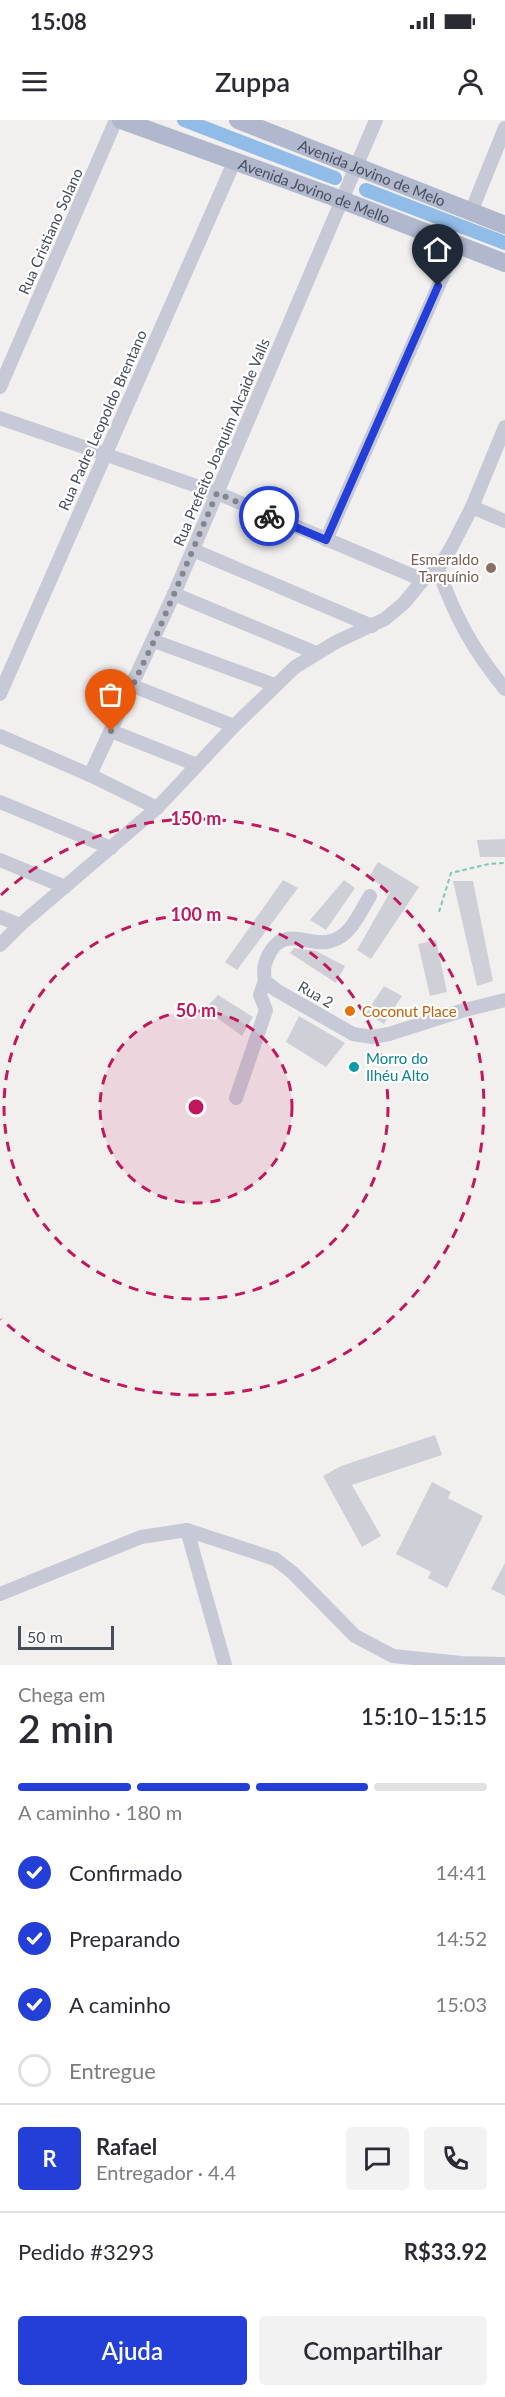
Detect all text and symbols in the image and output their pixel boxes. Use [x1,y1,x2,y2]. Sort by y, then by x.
text: 15:08 [30,8,87,35]
icon: menu [18,65,51,98]
text: Zuppa [215,65,290,98]
icon: person [454,65,487,98]
street label: Avenida Jovino de Melo [296,136,448,210]
street label: Avenida Jovino de Mello [236,154,393,227]
street label: Rua Cristiano Solano [14,165,86,297]
pin [412,224,463,286]
icon: home [421,233,454,266]
street label: Rua Padre Leopoldo Brentano [54,327,150,513]
street label: Rua Prefeito Joaquim Alcaide Valls [169,335,273,549]
courier [239,486,299,546]
icon: bike [253,500,286,533]
place label: Esmeraldo Tarquínio [410,550,479,585]
marker: Esmeraldo Tarquínio [484,561,498,575]
pin [85,669,136,731]
icon: bag [94,678,127,711]
text: 150 m [171,807,221,829]
text: 100 m [171,903,221,925]
street label: Rua 2 [295,977,337,1011]
text: 50 m [176,999,216,1021]
place label: Coconut Place [362,1002,457,1020]
marker: Coconut Place [343,1004,357,1018]
place label: Morro do Ilhéu Alto [366,1049,429,1084]
marker: Morro do Ilhéu Alto [347,1060,361,1074]
centre of rings [186,1097,206,1117]
scale bar [18,1623,114,1650]
text: 50 m [27,1627,63,1646]
text: Chega em [18,1682,106,1706]
text: 15:10–15:15 [361,1703,487,1730]
text: 2 min [18,1705,114,1751]
text: A caminho · 180 m [18,1800,182,1824]
icon: check [18,1856,51,1889]
text: Confirmado [69,1859,182,1886]
text: 14:41 [436,1860,487,1884]
icon: check [18,1922,51,1955]
text: Preparando [69,1925,180,1952]
text: 14:52 [436,1926,487,1950]
icon: check [18,1988,51,2021]
text: A caminho [69,1991,171,2018]
text: 15:03 [436,1992,487,2016]
text: Entregue [69,2057,156,2084]
button: chat [346,2127,409,2190]
button: phone [424,2127,487,2190]
text: Rafael [96,2133,157,2160]
text: R [42,2145,57,2172]
text: Entregador · 4.4 [96,2160,236,2184]
text: Pedido #3293 [18,2238,154,2265]
text: R$33.92 [404,2238,487,2265]
button: Ajuda [18,2316,247,2385]
button: Compartilhar [259,2316,487,2385]

